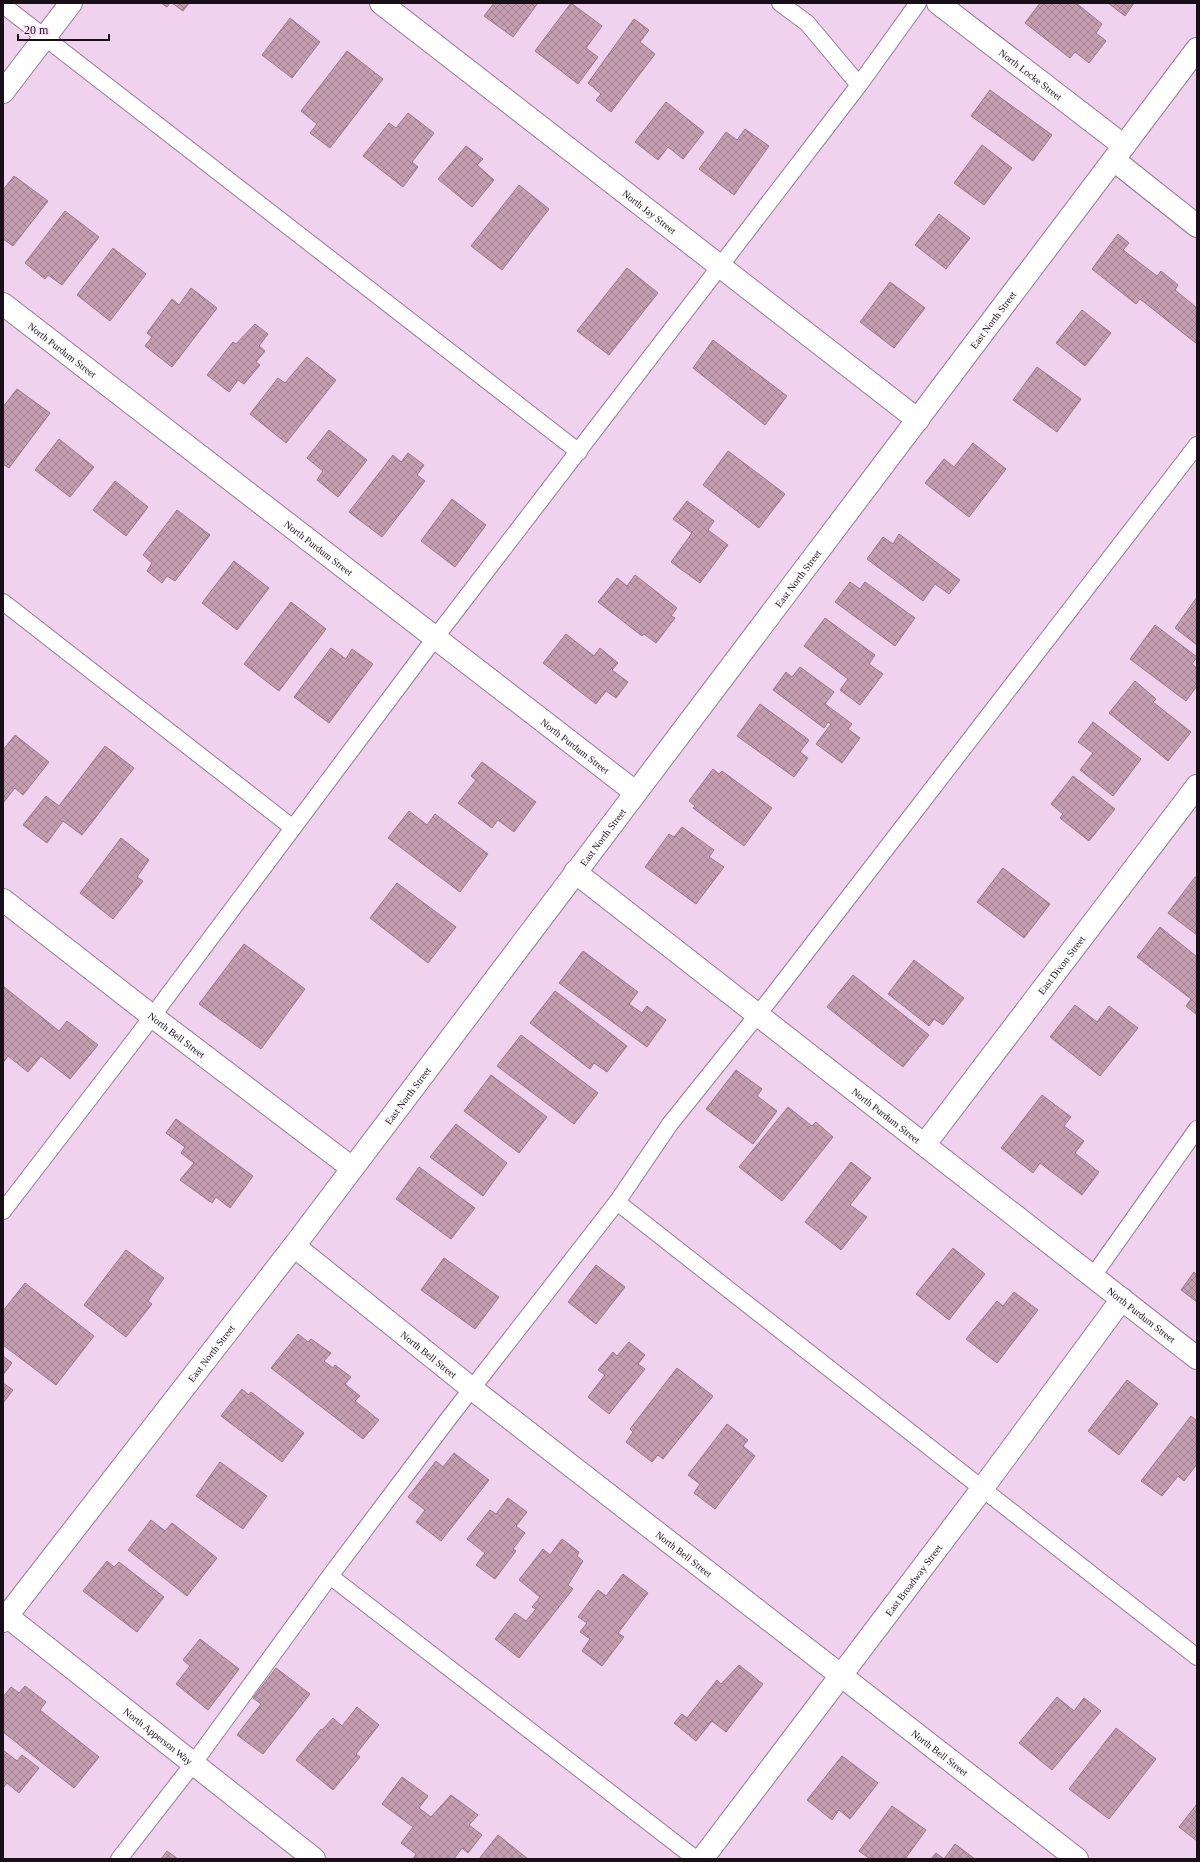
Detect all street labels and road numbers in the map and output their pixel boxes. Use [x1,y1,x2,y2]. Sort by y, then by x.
street label: North Locke Street [997,47,1064,103]
street label: North Jay Street [620,188,678,236]
street label: East North Street [968,289,1018,351]
street label: North Purdum Street [26,320,99,380]
street label: North Purdum Street [282,518,355,578]
street label: East North Street [773,548,823,609]
street label: North Purdum Street [539,716,612,776]
street label: East North Street [578,806,628,868]
street label: East Dixon Street [1036,934,1087,997]
street label: North Bell Street [146,1010,207,1060]
street label: East North Street [383,1065,433,1127]
street label: North Purdum Street [850,1086,922,1146]
street label: North Purdum Street [1105,1285,1178,1345]
street label: East North Street [186,1323,237,1384]
street label: North Bell Street [399,1329,459,1380]
street label: North Bell Street [654,1529,714,1580]
street label: East Broadway Street [883,1542,944,1618]
street label: North Apperson Way [121,1706,195,1767]
street label: North Bell Street [909,1728,970,1778]

